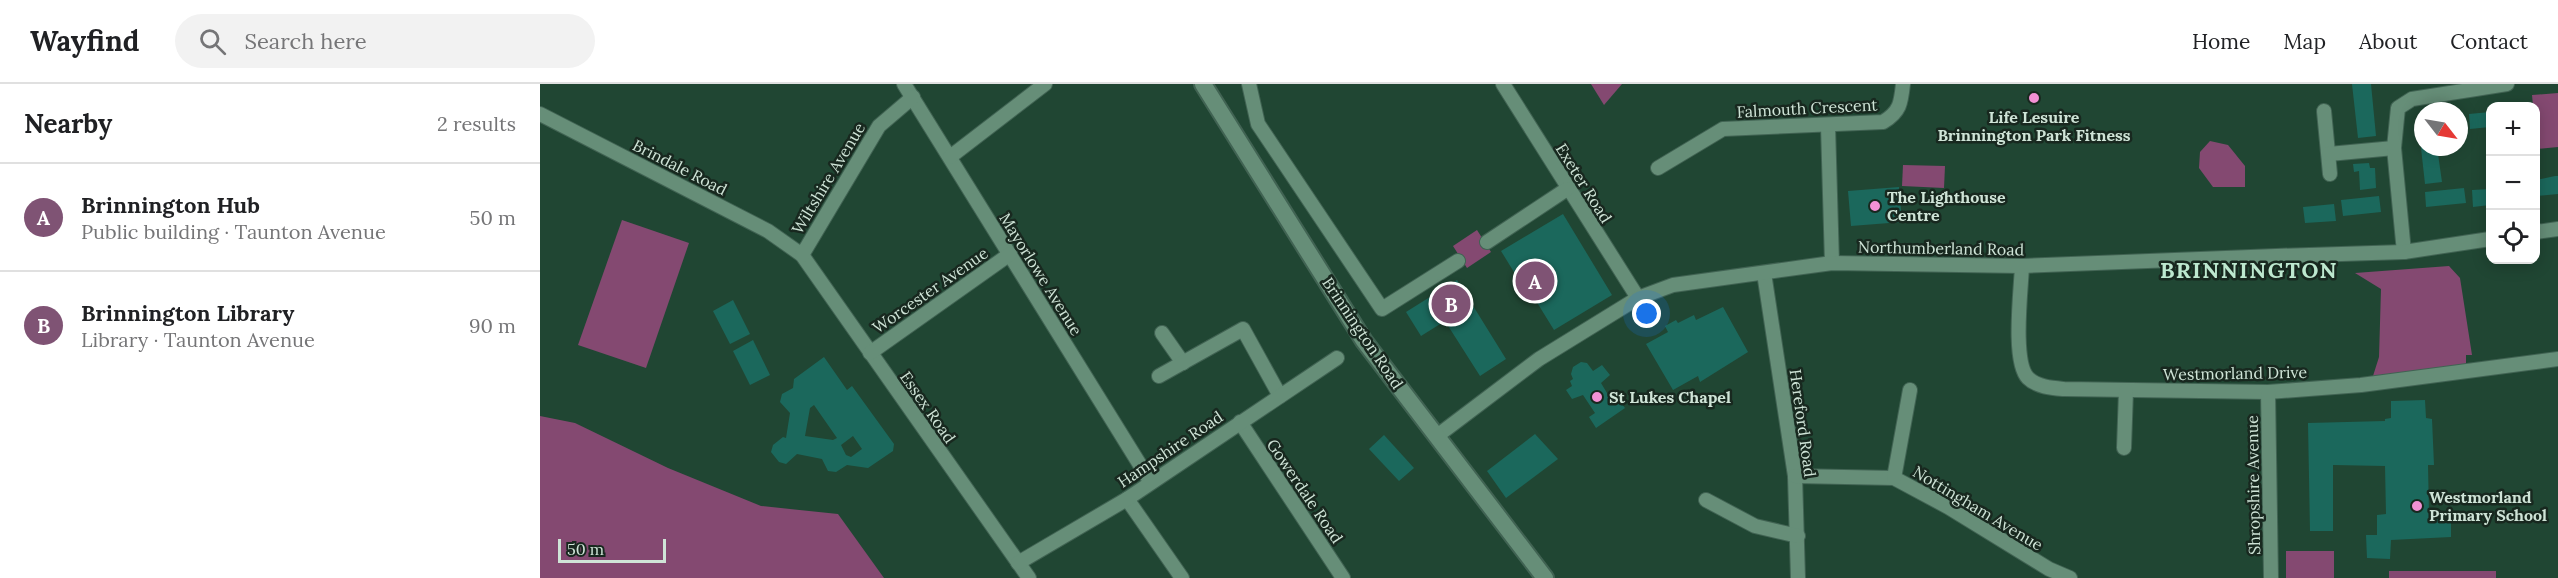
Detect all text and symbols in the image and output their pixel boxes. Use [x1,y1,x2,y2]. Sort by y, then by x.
search box [175,14,595,68]
text: Wayfind [30,23,139,59]
icon: search [196,25,229,58]
text: Search here [244,27,367,55]
text: Home [2192,28,2250,55]
text: Map [2283,28,2326,55]
text: About [2359,28,2417,55]
text: Contact [2450,28,2528,55]
marker: Life Lesuire Brinnington Park Fitness [2027,91,2041,105]
street label: Falmouth Crescent [1736,94,1879,122]
north arrow [2414,102,2468,156]
map controls [2486,102,2540,264]
button: + [2486,102,2540,156]
text: Nearby [24,107,112,140]
place label: Life Lesuire Brinnington Park Fitness [1937,107,2131,145]
text: 2 results [437,111,516,136]
street label: Wiltshire Avenue [787,118,869,237]
street label: Brindale Road [630,135,731,200]
street label: Exeter Road [1552,140,1617,227]
button: − [2486,156,2540,210]
place label: The Lighthouse Centre [1887,187,2006,225]
text: Brinnington Hub [81,191,260,219]
marker: The Lighthouse Centre [1868,199,1882,213]
text: A [37,205,50,230]
text: 50 m [470,205,516,230]
street label: Mayorlowe Avenue [995,209,1087,339]
button: locate [2486,210,2540,264]
text: Public building · Taunton Avenue [81,219,386,244]
street label: Northumberland Road [1858,237,2025,259]
street label: Worcester Avenue [868,243,992,337]
district label: BRINNINGTON [2160,256,2338,284]
pin: A [1516,258,1554,304]
street label: Brinnington Road [1318,273,1408,393]
pin: B [1432,282,1470,326]
text: Brinnington Library [81,299,294,327]
your location [1632,299,1661,328]
text: B [37,313,50,338]
text: 90 m [469,313,516,338]
text: Library · Taunton Avenue [81,327,315,352]
street label: Westmorland Drive [2163,362,2308,384]
street label: Essex Road [896,367,960,447]
street label: Hereford Road [1786,368,1821,479]
place label: St Lukes Chapel [1609,387,1731,407]
marker: St Lukes Chapel [1590,390,1604,404]
street label: Hampshire Road [1114,406,1227,492]
street label: Shropshire Avenue [2242,415,2264,555]
street label: Gowerdale Road [1263,435,1348,547]
street label: Nottingham Avenue [1909,461,2047,555]
place label: Westmorland Primary School [2429,487,2547,525]
marker: Westmorland Primary School [2410,499,2424,513]
scale bar [558,536,666,564]
text: 50 m [567,539,604,559]

